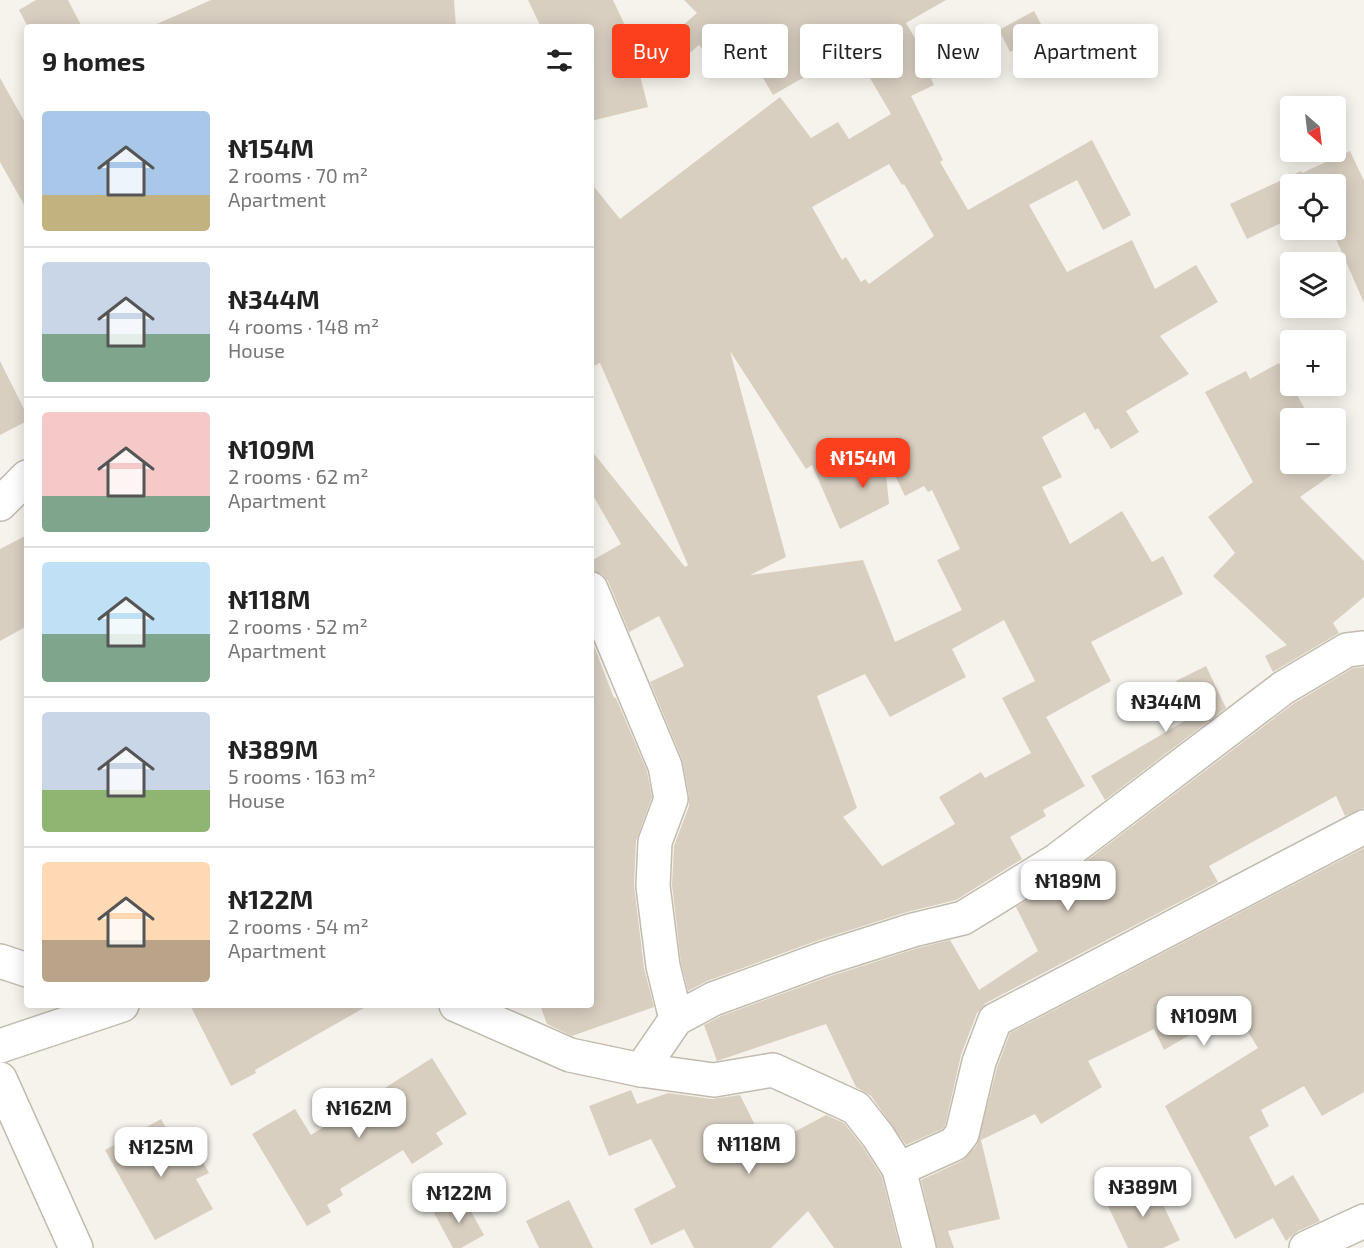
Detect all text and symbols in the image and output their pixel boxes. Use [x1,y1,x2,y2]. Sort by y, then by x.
chip: Buy [612,24,690,78]
chip: Rent [702,24,788,78]
chip: Filters [800,24,903,78]
chip: New [915,24,1001,78]
chip: Apartment [1013,24,1158,78]
icon: filters [543,44,576,77]
text: 9 homes [42,45,145,76]
north arrow [1280,96,1346,162]
map controls [1280,96,1346,474]
text: ₦154M [228,132,314,163]
icon: home [90,135,162,207]
text: 2 rooms · 70 m² [228,163,368,187]
button: locate [1280,174,1346,240]
text: Apartment [228,187,326,211]
button: layers [1280,252,1346,318]
text: ₦344M [228,283,320,314]
icon: home [90,286,162,358]
text: 4 rooms · 148 m² [228,314,379,338]
button: + [1280,330,1346,396]
text: House [228,338,285,362]
button: − [1280,408,1346,474]
text: ₦109M [228,433,315,464]
icon: home [90,436,162,508]
pin: ₦154M [821,438,905,489]
text: ₦154M [830,445,896,469]
text: 2 rooms · 62 m² [228,464,368,488]
text: Apartment [228,488,326,512]
text: ₦118M [228,583,311,614]
icon: home [90,586,162,658]
text: 2 rooms · 52 m² [228,614,368,638]
text: Apartment [228,638,326,662]
pin: ₦344M [1124,682,1208,733]
text: ₦344M [1131,689,1201,713]
text: ₦389M [228,733,318,764]
icon: home [90,736,162,808]
text: 5 rooms · 163 m² [228,764,376,788]
text: House [228,788,285,812]
pin: ₦189M [1026,861,1110,912]
text: ₦189M [1035,868,1101,892]
text: ₦122M [228,883,313,914]
icon: home [90,886,162,958]
text: 2 rooms · 54 m² [228,914,369,938]
text: Apartment [228,938,326,962]
pin: ₦109M [1162,996,1246,1047]
text: ₦109M [1171,1003,1237,1027]
pin: ₦162M [317,1088,401,1139]
text: ₦162M [326,1095,392,1119]
pin: ₦118M [707,1124,791,1175]
pin: ₦125M [119,1127,203,1178]
text: ₦118M [717,1131,781,1155]
text: ₦125M [128,1134,194,1158]
pin: ₦389M [1101,1167,1185,1218]
pin: ₦122M [417,1173,501,1224]
text: ₦389M [1108,1174,1178,1198]
text: ₦122M [426,1180,492,1204]

